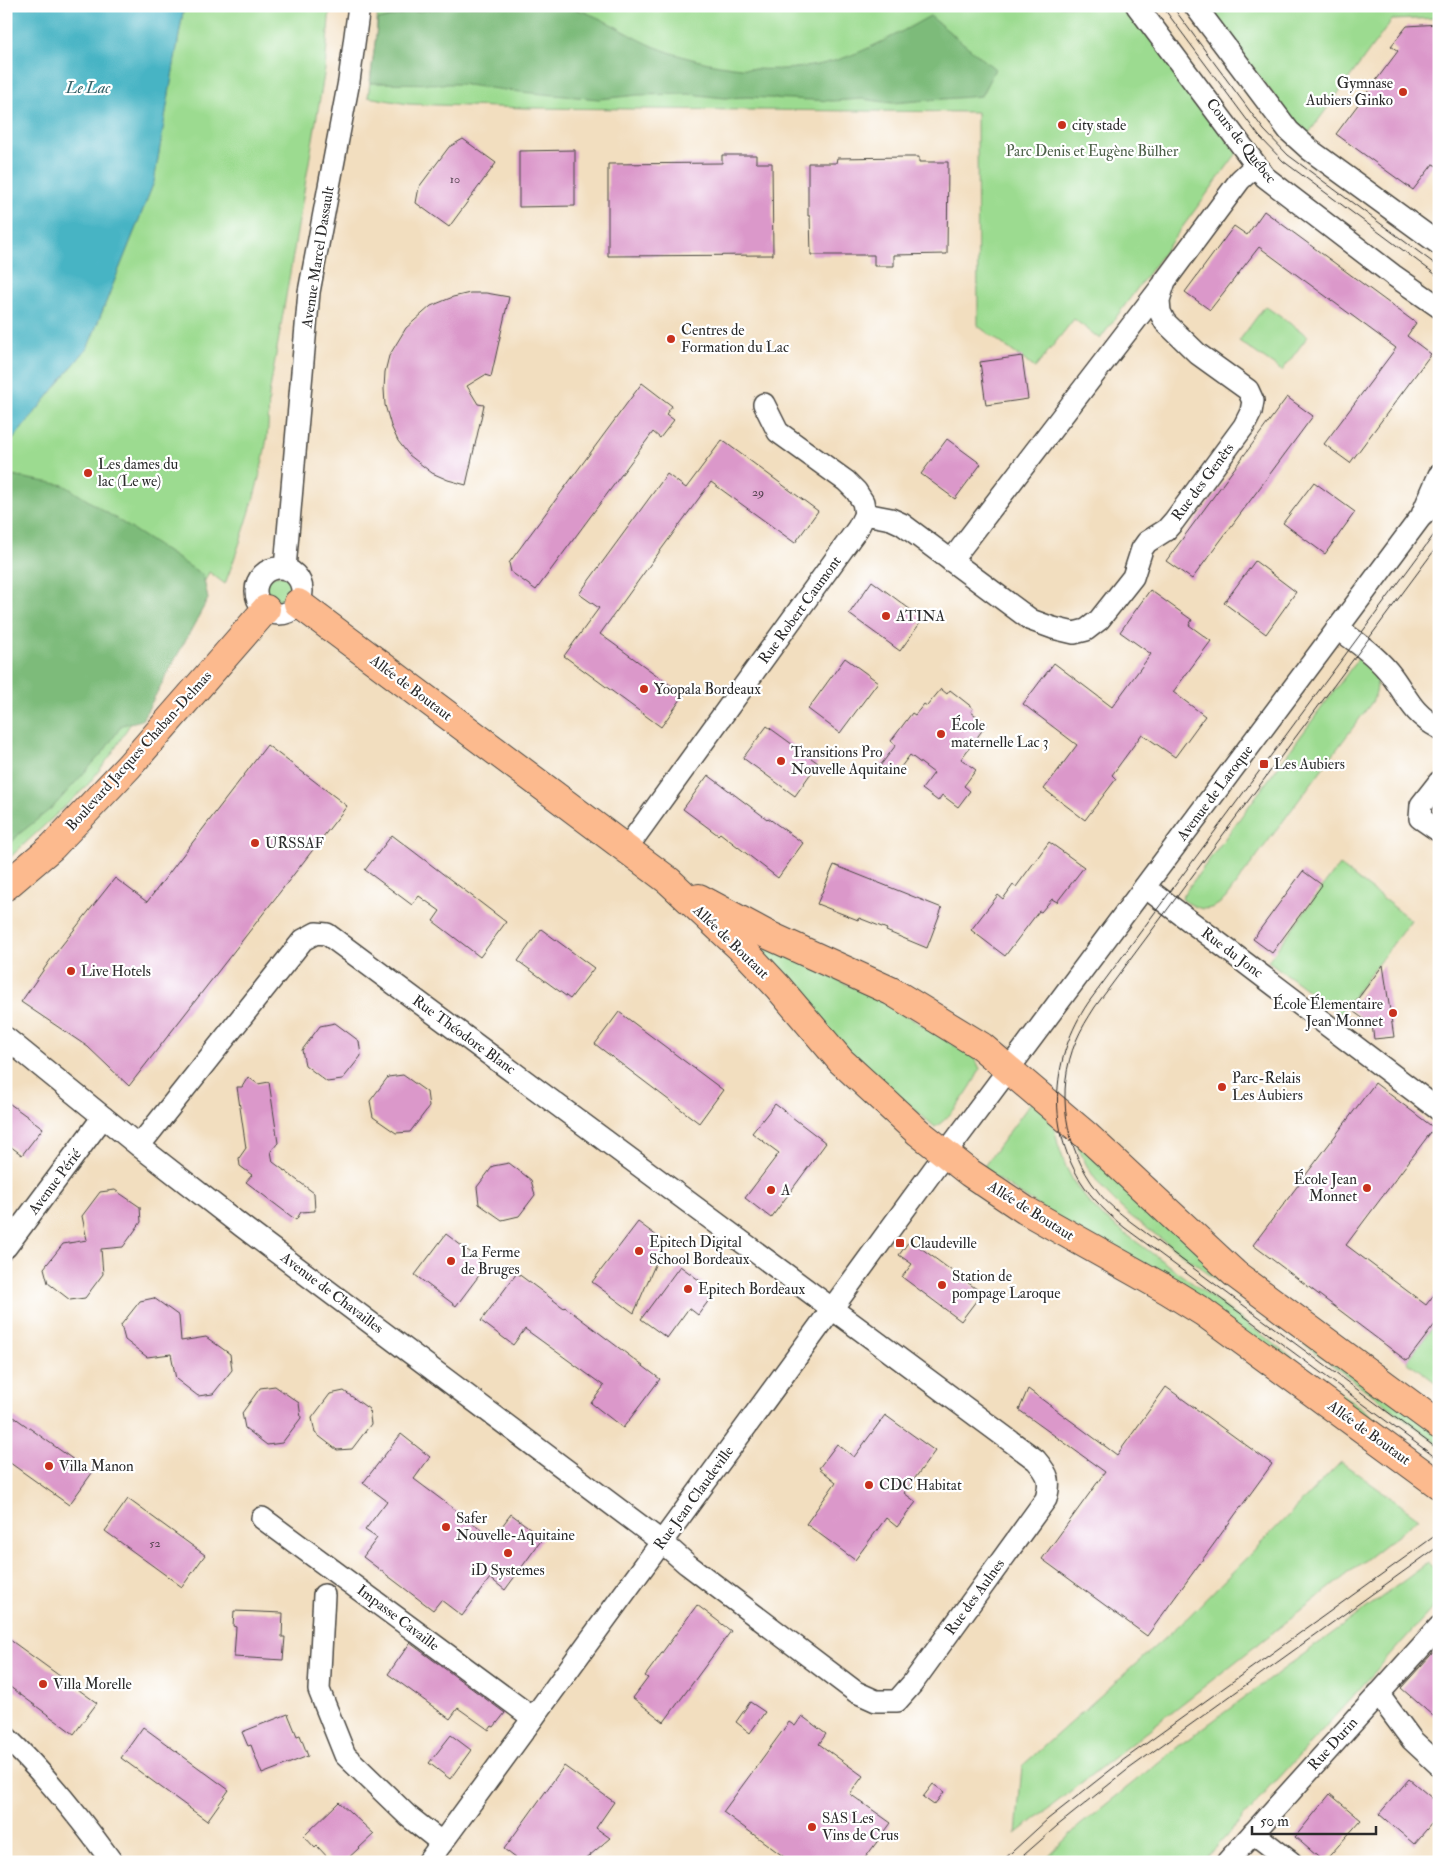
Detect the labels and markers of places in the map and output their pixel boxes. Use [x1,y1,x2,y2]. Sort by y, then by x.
place label: Gymnase Aubiers Ginko [1305,74,1393,110]
marker: Gymnase Aubiers Ginko [1397,86,1409,98]
place label: city stade [1072,116,1126,135]
marker: city stade [1056,119,1068,131]
place label: Centres de Formation du Lac [681,321,789,357]
marker: Centres de Formation du Lac [665,333,677,345]
place label: Les dames du lac (Le we) [98,455,179,491]
marker: Les dames du lac (Le we) [82,467,94,479]
place label: ATINA [895,607,945,626]
marker: ATINA [880,610,892,622]
place label: Yoopala Bordeaux [654,680,761,700]
marker: Yoopala Bordeaux [638,683,650,695]
place label: École maternelle Lac 3 [951,714,1049,752]
marker: École maternelle Lac 3 [935,728,947,740]
place label: Transitions Pro Nouvelle Aquitaine [791,743,907,779]
marker: Transitions Pro Nouvelle Aquitaine [775,755,787,767]
place label: Les Aubiers [1274,755,1345,774]
marker: Les Aubiers [1258,758,1270,770]
place label: URSSAF [265,834,325,853]
marker: URSSAF [249,837,261,849]
place label: Live Hotels [81,962,151,981]
marker: Live Hotels [65,965,77,977]
place label: École Élementaire Jean Monnet [1273,993,1383,1032]
marker: École Élementaire Jean Monnet [1387,1007,1399,1019]
place label: Parc-Relais Les Aubiers [1232,1069,1303,1105]
marker: Parc-Relais Les Aubiers [1216,1081,1228,1093]
place label: École Jean Monnet [1294,1168,1357,1206]
place label: A [780,1181,791,1200]
marker: École Jean Monnet [1361,1182,1373,1194]
marker: A [765,1184,777,1196]
place label: Epitech Digital School Bordeaux [649,1233,750,1269]
place label: Claudeville [910,1234,977,1253]
marker: Claudeville [894,1237,906,1249]
place label: La Ferme de Bruges [461,1243,520,1279]
marker: Epitech Digital School Bordeaux [633,1245,645,1257]
marker: La Ferme de Bruges [445,1255,457,1267]
place label: Station de pompage Laroque [951,1267,1061,1304]
marker: Station de pompage Laroque [936,1279,948,1291]
place label: Epitech Bordeaux [698,1280,806,1300]
marker: Epitech Bordeaux [682,1283,694,1295]
place label: Villa Manon [59,1457,134,1476]
marker: Villa Manon [43,1460,55,1472]
place label: CDC Habitat [879,1476,962,1495]
marker: CDC Habitat [863,1479,875,1491]
place label: Safer Nouvelle-Aquitaine [456,1509,575,1545]
marker: Safer Nouvelle-Aquitaine [440,1521,452,1533]
marker: iD Systemes [502,1547,514,1559]
place label: iD Systemes [471,1561,545,1580]
place label: Villa Morelle [53,1675,132,1694]
marker: Villa Morelle [37,1678,49,1690]
place label: SAS Les Vins de Crus [822,1809,899,1845]
marker: SAS Les Vins de Crus [806,1821,818,1833]

